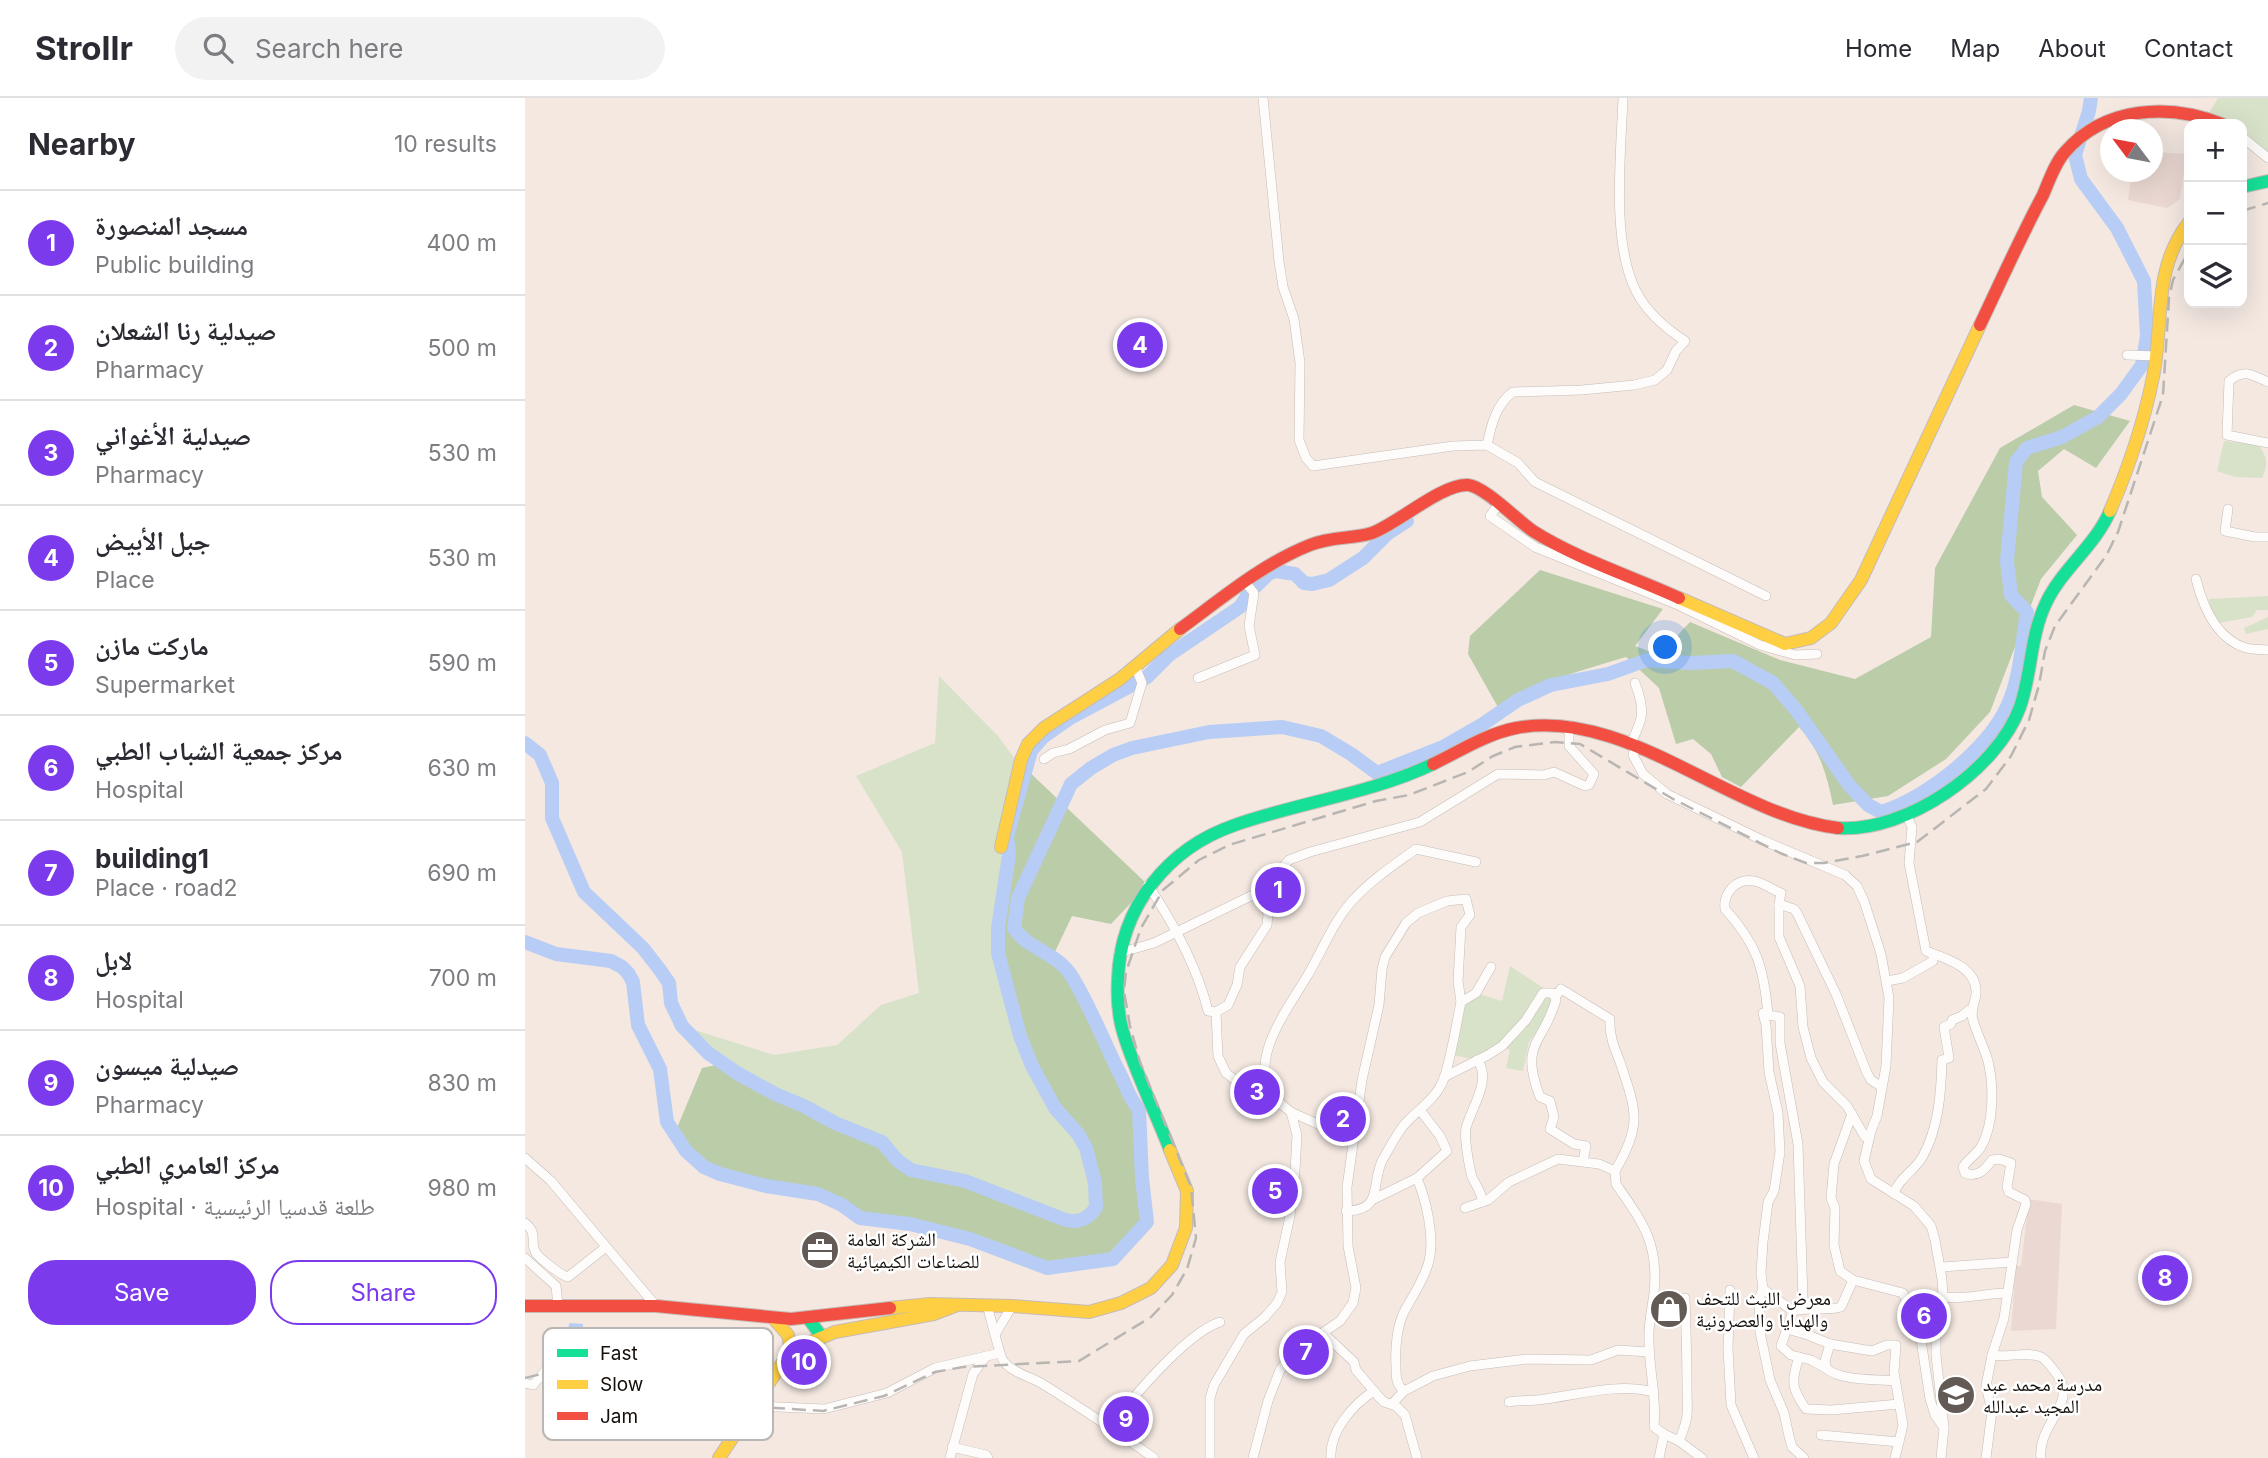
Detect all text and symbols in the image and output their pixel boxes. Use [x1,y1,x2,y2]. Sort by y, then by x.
search box [175,17,665,80]
text: Strollr [35,28,133,68]
icon: search [199,29,237,67]
text: Search here [255,33,404,64]
text: Home [1845,34,1912,63]
text: Map [1950,34,2000,63]
text: About [2038,34,2106,63]
text: Contact [2144,34,2233,63]
north arrow [2100,119,2163,182]
map controls [2184,119,2247,308]
button: + [2184,119,2247,182]
text: Nearby [28,126,136,162]
text: 10 results [394,130,497,158]
button: − [2184,182,2247,245]
text: مسجد المنصورة [95,210,248,241]
text: 1 [46,229,56,257]
text: 400 m [427,229,497,257]
button: layers [2184,245,2247,308]
text: Public building [95,251,254,279]
text: صيدلية رنا الشعلان [95,315,276,346]
pin: 4 [1117,319,1163,371]
text: 2 [44,334,58,362]
text: 500 m [427,334,497,362]
text: Pharmacy [95,356,204,384]
text: صيدلية الأغواني [95,420,251,451]
text: 3 [44,439,58,467]
text: 530 m [428,439,497,467]
text: Pharmacy [95,461,204,489]
text: جبل الأبيض [95,525,211,556]
text: 4 [43,544,59,572]
text: 530 m [428,544,497,572]
text: Place [95,566,155,594]
text: ماركت مازن [95,630,209,661]
your location [1648,630,1682,664]
text: 5 [44,649,58,677]
text: 590 m [428,649,497,677]
text: Supermarket [95,671,235,699]
text: مركز جمعية الشباب الطبي [95,735,343,766]
text: 6 [44,754,58,782]
text: 630 m [427,754,497,782]
text: Hospital [95,776,184,804]
text: building1 [95,843,209,874]
text: 7 [44,859,58,887]
text: 690 m [427,859,497,887]
pin: 1 [1255,864,1301,916]
text: Place · road2 [95,874,238,902]
text: لابل [95,945,132,976]
text: 8 [44,964,58,992]
text: 700 m [429,964,497,992]
text: Hospital [95,986,184,1014]
text: صيدلية ميسون [95,1050,239,1081]
pin: 3 [1234,1066,1280,1118]
text: 9 [44,1069,58,1097]
text: 830 m [427,1069,497,1097]
text: Pharmacy [95,1091,204,1119]
pin: 2 [1320,1093,1366,1145]
text: مركز العامري الطبي [95,1149,280,1180]
pin: 5 [1252,1165,1298,1217]
text: 10 [38,1174,64,1202]
text: 980 m [427,1174,497,1202]
text: Hospital · طلعة قدسيا الرئيسية [95,1193,375,1221]
place label: الشركة العامة للصناعات الكيميائية [847,1228,980,1273]
office icon: الشركة العامة للصناعات الكيميائية [799,1229,841,1271]
pin: 8 [2142,1252,2188,1304]
button: Save [28,1260,256,1325]
button: Share [270,1260,497,1325]
place label: معرض الليث للتحف والهدايا والعصرونية [1696,1287,1831,1332]
shop icon: معرض الليث للتحف والهدايا والعصرونية [1648,1288,1690,1330]
pin: 6 [1901,1290,1947,1342]
pin: 7 [1283,1326,1329,1378]
legend [543,1328,773,1440]
pin: 10 [781,1336,827,1388]
text: Fast [600,1342,638,1365]
text: Slow [600,1373,643,1396]
place label: مدرسة محمد عبد المجيد عبدالله [1983,1373,2102,1418]
school or university icon: مدرسة محمد عبد المجيد عبدالله [1935,1374,1977,1416]
pin: 9 [1103,1393,1149,1445]
text: Jam [600,1405,638,1428]

